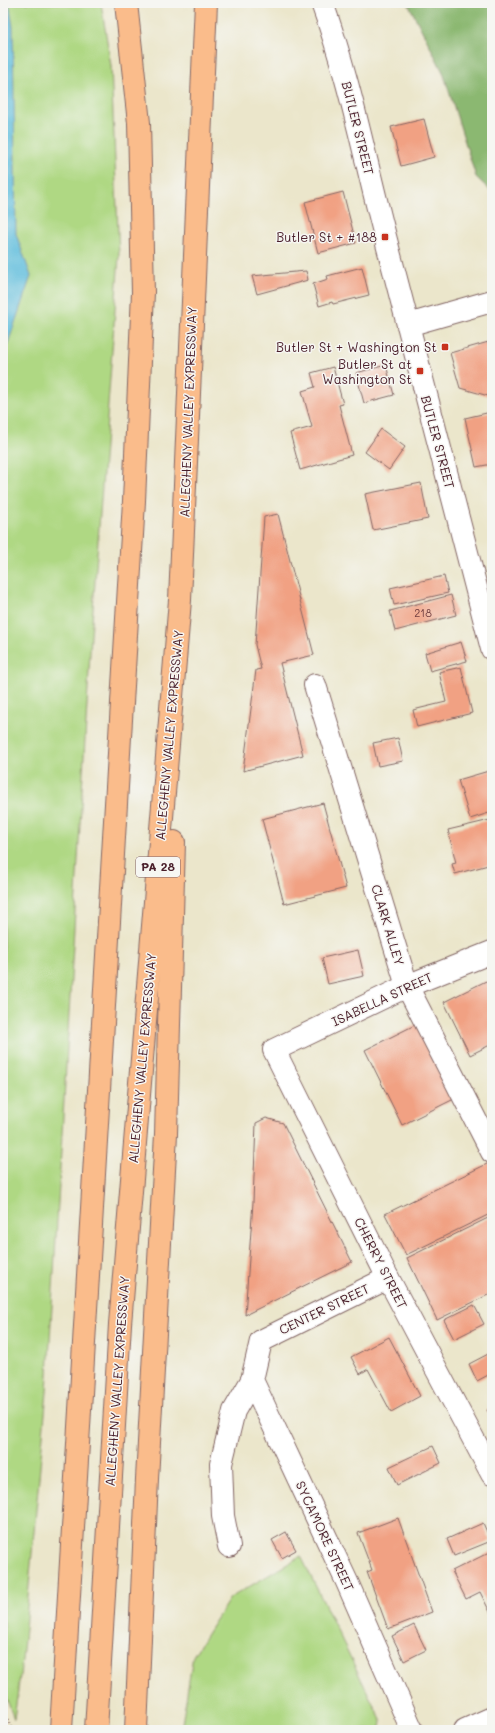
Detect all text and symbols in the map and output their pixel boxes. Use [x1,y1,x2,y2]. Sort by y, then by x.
street label: BUTLER STREET [339,79,378,176]
place label: Butler St + #188 [276,228,377,245]
marker: Butler St + #188 [380,232,390,242]
street label: ALLEGHENY VALLEY EXPRESSWAY [175,306,200,518]
place label: Butler St + Washington St [276,338,437,355]
marker: Butler St + Washington St [440,342,450,352]
place label: Butler St at Washington St [322,355,412,387]
marker: Butler St at Washington St [415,366,425,376]
street label: BUTLER STREET [418,393,459,490]
house number: 218 [414,605,432,620]
street label: ALLEGHENY VALLEY EXPRESSWAY [151,629,186,841]
road number: PA 28 [136,857,180,877]
street label: CLARK ALLEY [368,882,409,968]
street label: ALLEGHENY VALLEY EXPRESSWAY [124,952,159,1164]
street label: ISABELLA STREET [329,968,435,1029]
street label: CHERRY STREET [351,1214,412,1311]
street label: ALLEGHENY VALLEY EXPRESSWAY [101,1275,132,1487]
street label: CENTER STREET [276,1279,372,1338]
street label: SYCAMORE STREET [292,1478,358,1594]

